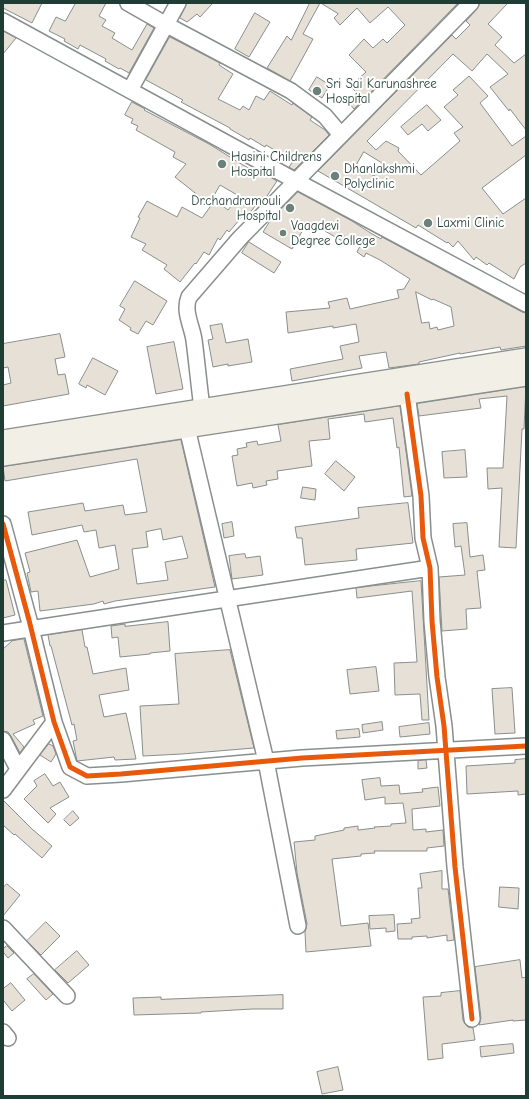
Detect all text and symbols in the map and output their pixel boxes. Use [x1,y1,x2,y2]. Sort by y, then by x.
place label: Sri Sai Karunashree Hospital [326,76,437,107]
marker: Sri Sai Karunashree Hospital [311,85,323,97]
place label: Hasini Childrens Hospital [231,149,322,180]
marker: Hasini Childrens Hospital [216,158,228,170]
place label: Dhanlakshmi Polyclinic [344,161,415,192]
marker: Dhanlakshmi Polyclinic [329,170,341,182]
place label: Dr.chandramouli Hospital [191,193,281,224]
marker: Dr.chandramouli Hospital [284,202,296,214]
place label: Laxmi Clinic [437,215,504,231]
marker: Laxmi Clinic [422,217,434,229]
place label: Vaagdevi Degree College [291,218,375,249]
marker: Vaagdevi Degree College [278,228,288,238]

